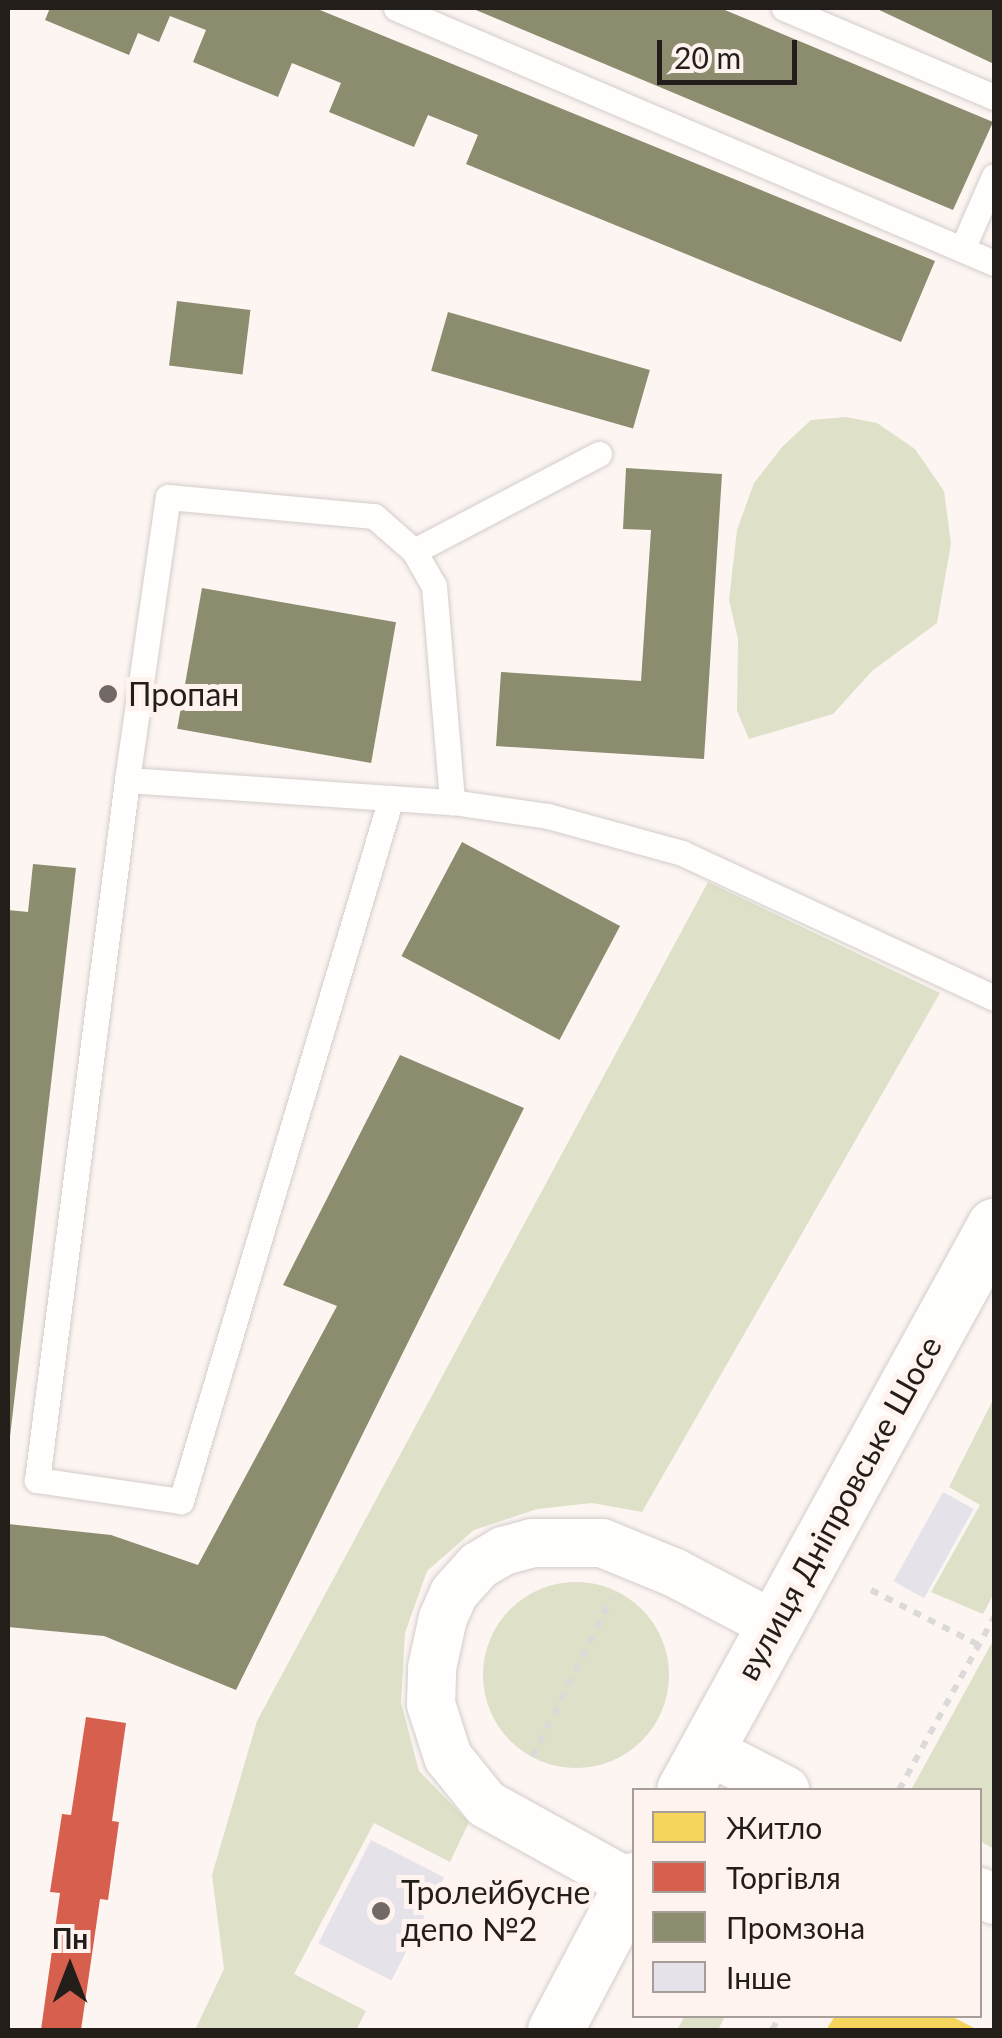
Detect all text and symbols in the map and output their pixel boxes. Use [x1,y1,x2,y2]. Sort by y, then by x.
scale bar [662,20,802,82]
text: 20 m [674,39,741,75]
place label: Пропан [128,675,239,713]
marker: Пропан [97,683,119,705]
street label: вулиця Дніпровське Шосе [728,1329,950,1687]
legend [632,1788,982,2018]
text: Житло [726,1809,822,1845]
text: Торгівля [726,1859,841,1895]
place label: Тролейбусне депо №2 [401,1874,590,1949]
marker: Тролейбусне депо №2 [370,1900,392,1922]
text: Промзона [726,1909,865,1945]
north arrow [20,1918,120,2018]
text: Пн [52,1921,88,1955]
text: Інше [726,1959,792,1995]

